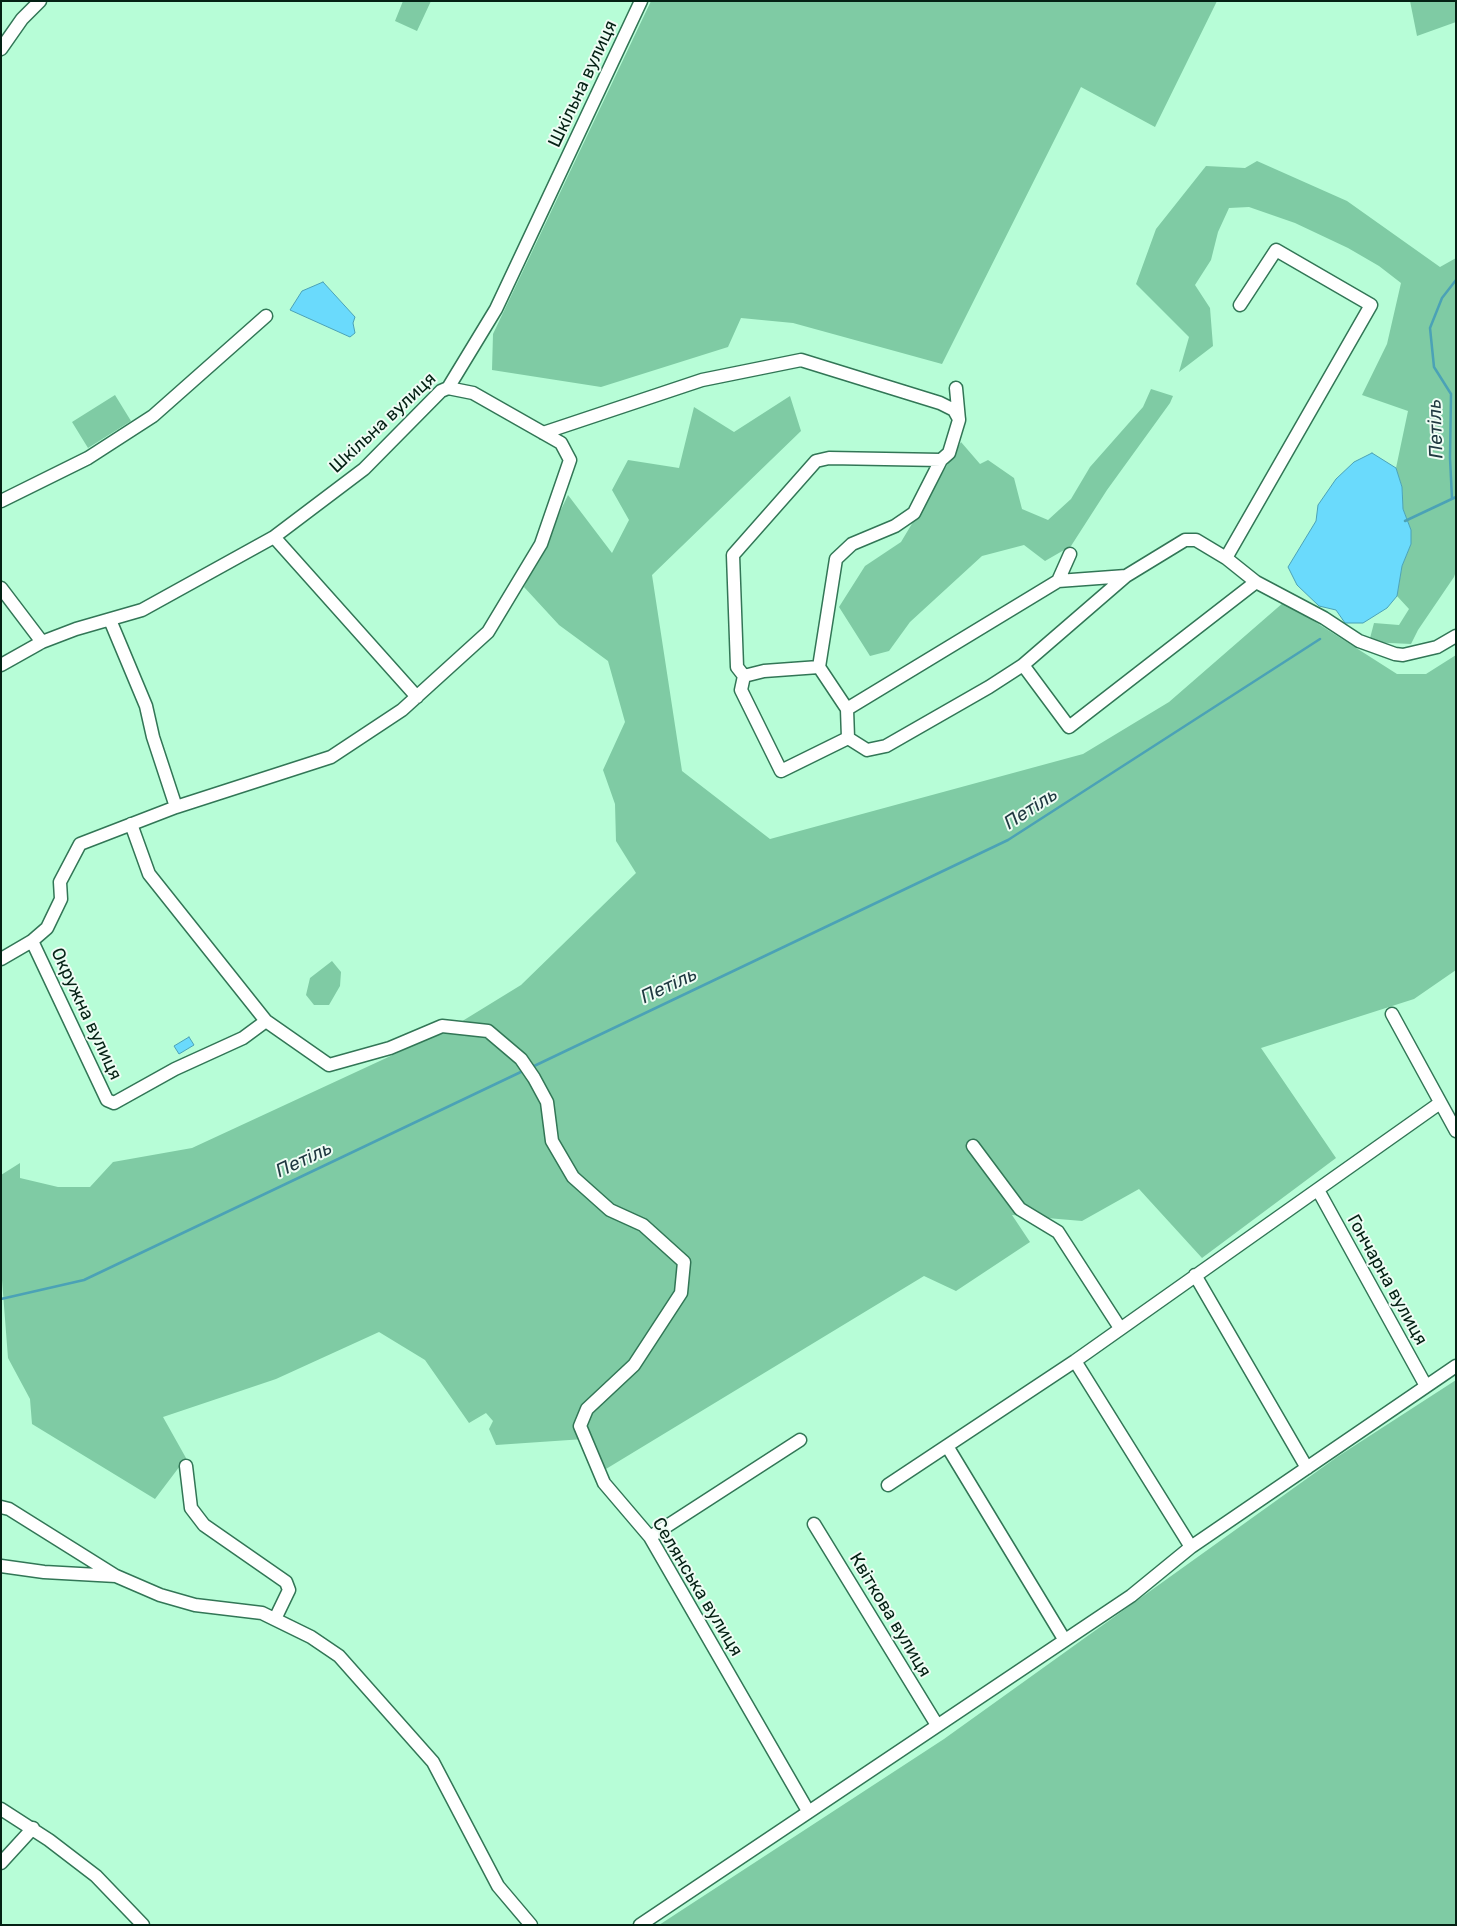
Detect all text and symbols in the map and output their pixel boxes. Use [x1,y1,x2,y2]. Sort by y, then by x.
street label: Шкільна вулиця [544,17,622,151]
street label: Шкільна вулиця [325,368,441,478]
water label: Петіль [1424,399,1448,459]
water label: Петіль [1000,783,1062,835]
street label: Окружна вулиця [46,944,126,1084]
water label: Петіль [637,963,701,1009]
water label: Петіль [272,1137,336,1183]
street label: Гончарна вулиця [1342,1211,1432,1349]
street label: Селянська вулиця [647,1514,747,1660]
street label: Квіткова вулиця [844,1549,936,1681]

